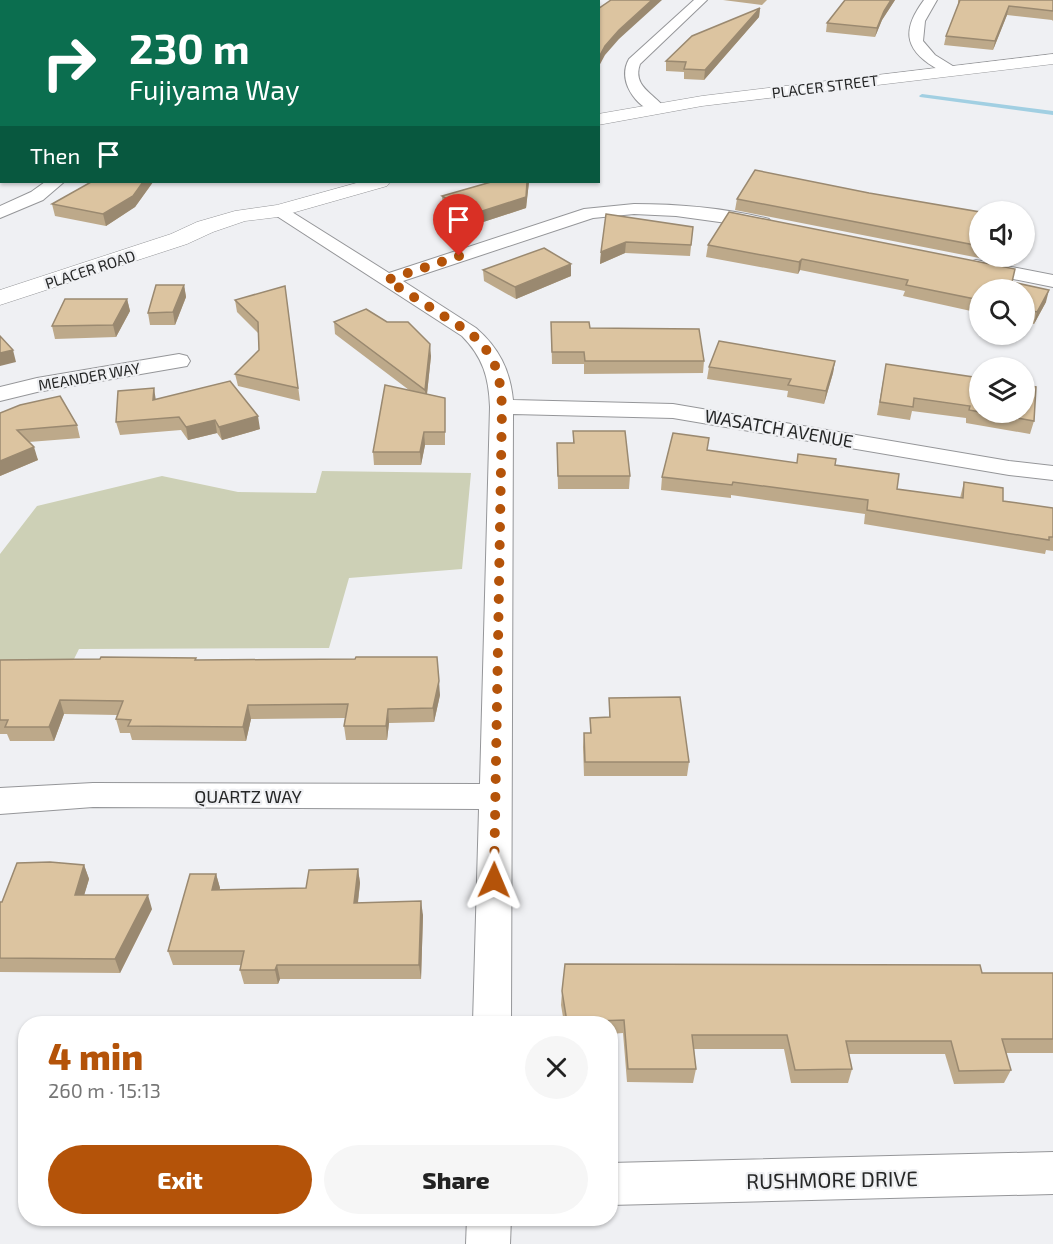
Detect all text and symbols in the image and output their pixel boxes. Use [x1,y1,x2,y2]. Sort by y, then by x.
text: 230 m [129,22,250,72]
icon: right [30,24,108,102]
street label: PLACER STREET [771,70,880,101]
text: Fujiyama Way [129,73,299,105]
icon: arrive [92,138,125,171]
text: Then [30,142,80,168]
pin [433,194,484,256]
map controls [969,201,1035,423]
button: sound [969,201,1035,267]
icon: arrive [442,203,475,236]
street label: PLACER ROAD [43,246,137,292]
button: search [969,279,1035,345]
button: layers [969,357,1035,423]
street label: MEANDER WAY [37,358,142,394]
street label: WASATCH AVENUE [703,404,855,452]
street label: QUARTZ WAY [194,785,303,807]
position arrow [462,848,526,912]
text: 4 min [48,1034,143,1077]
button: close [525,1036,588,1099]
text: 260 m · 15:13 [48,1078,161,1102]
button: Exit [48,1145,312,1214]
button: Share [324,1145,588,1214]
street label: RUSHMORE DRIVE [746,1165,918,1193]

